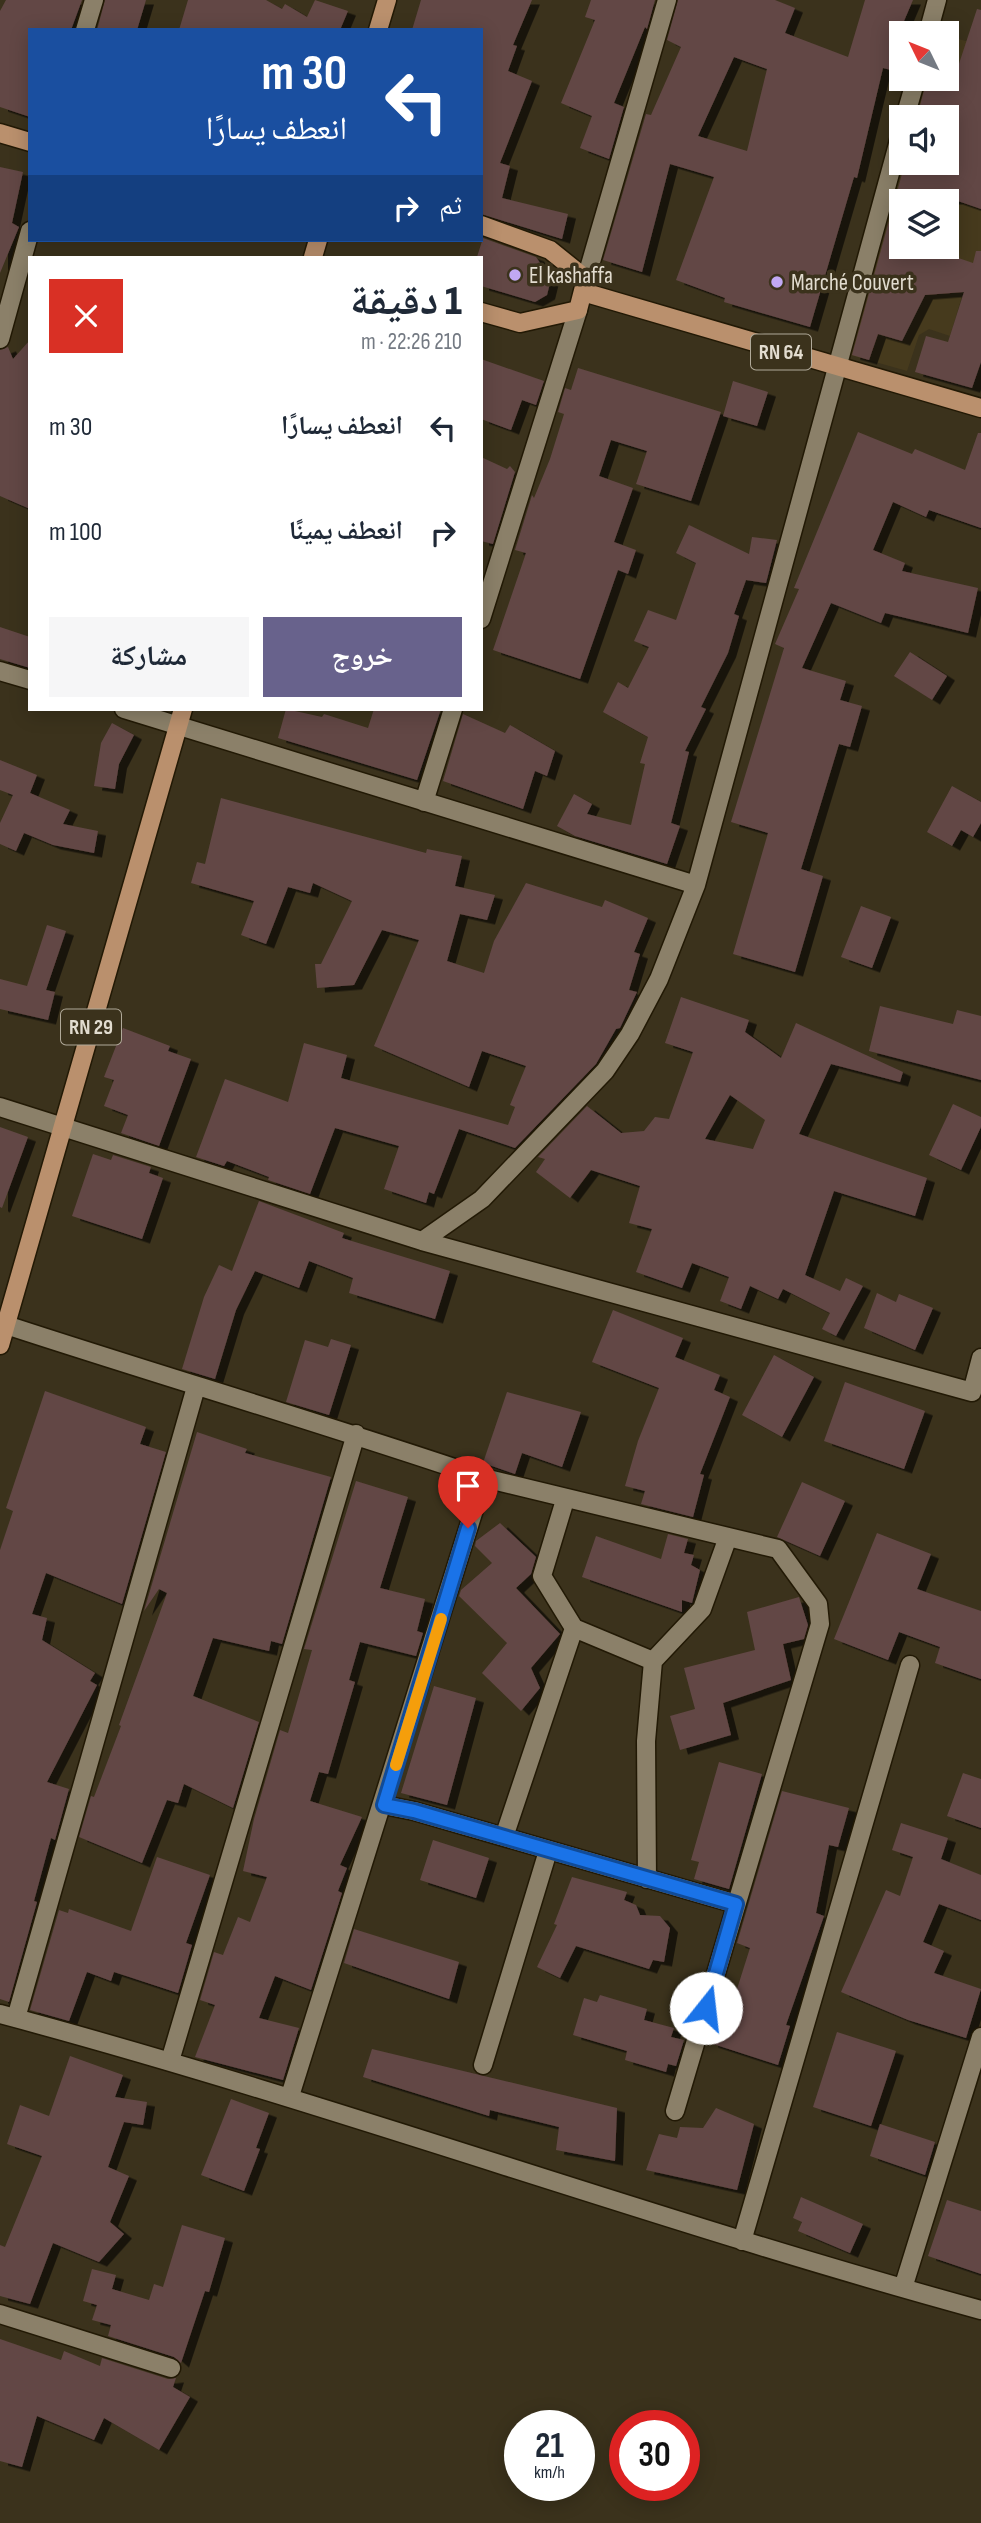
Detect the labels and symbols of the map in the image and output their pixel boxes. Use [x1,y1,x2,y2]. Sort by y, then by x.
north arrow [889,21,959,91]
place label: El kashaffa [529,262,613,290]
marker: El kashaffa [507,267,523,283]
place label: Marché Couvert [791,269,914,297]
marker: Marché Couvert [769,274,785,290]
road number: RN 64 [751,334,811,370]
road number: RN 29 [61,1010,121,1044]
pin [438,1456,498,1528]
position arrow [669,1971,743,2045]
speed limit sign: 30 [609,2410,700,2501]

